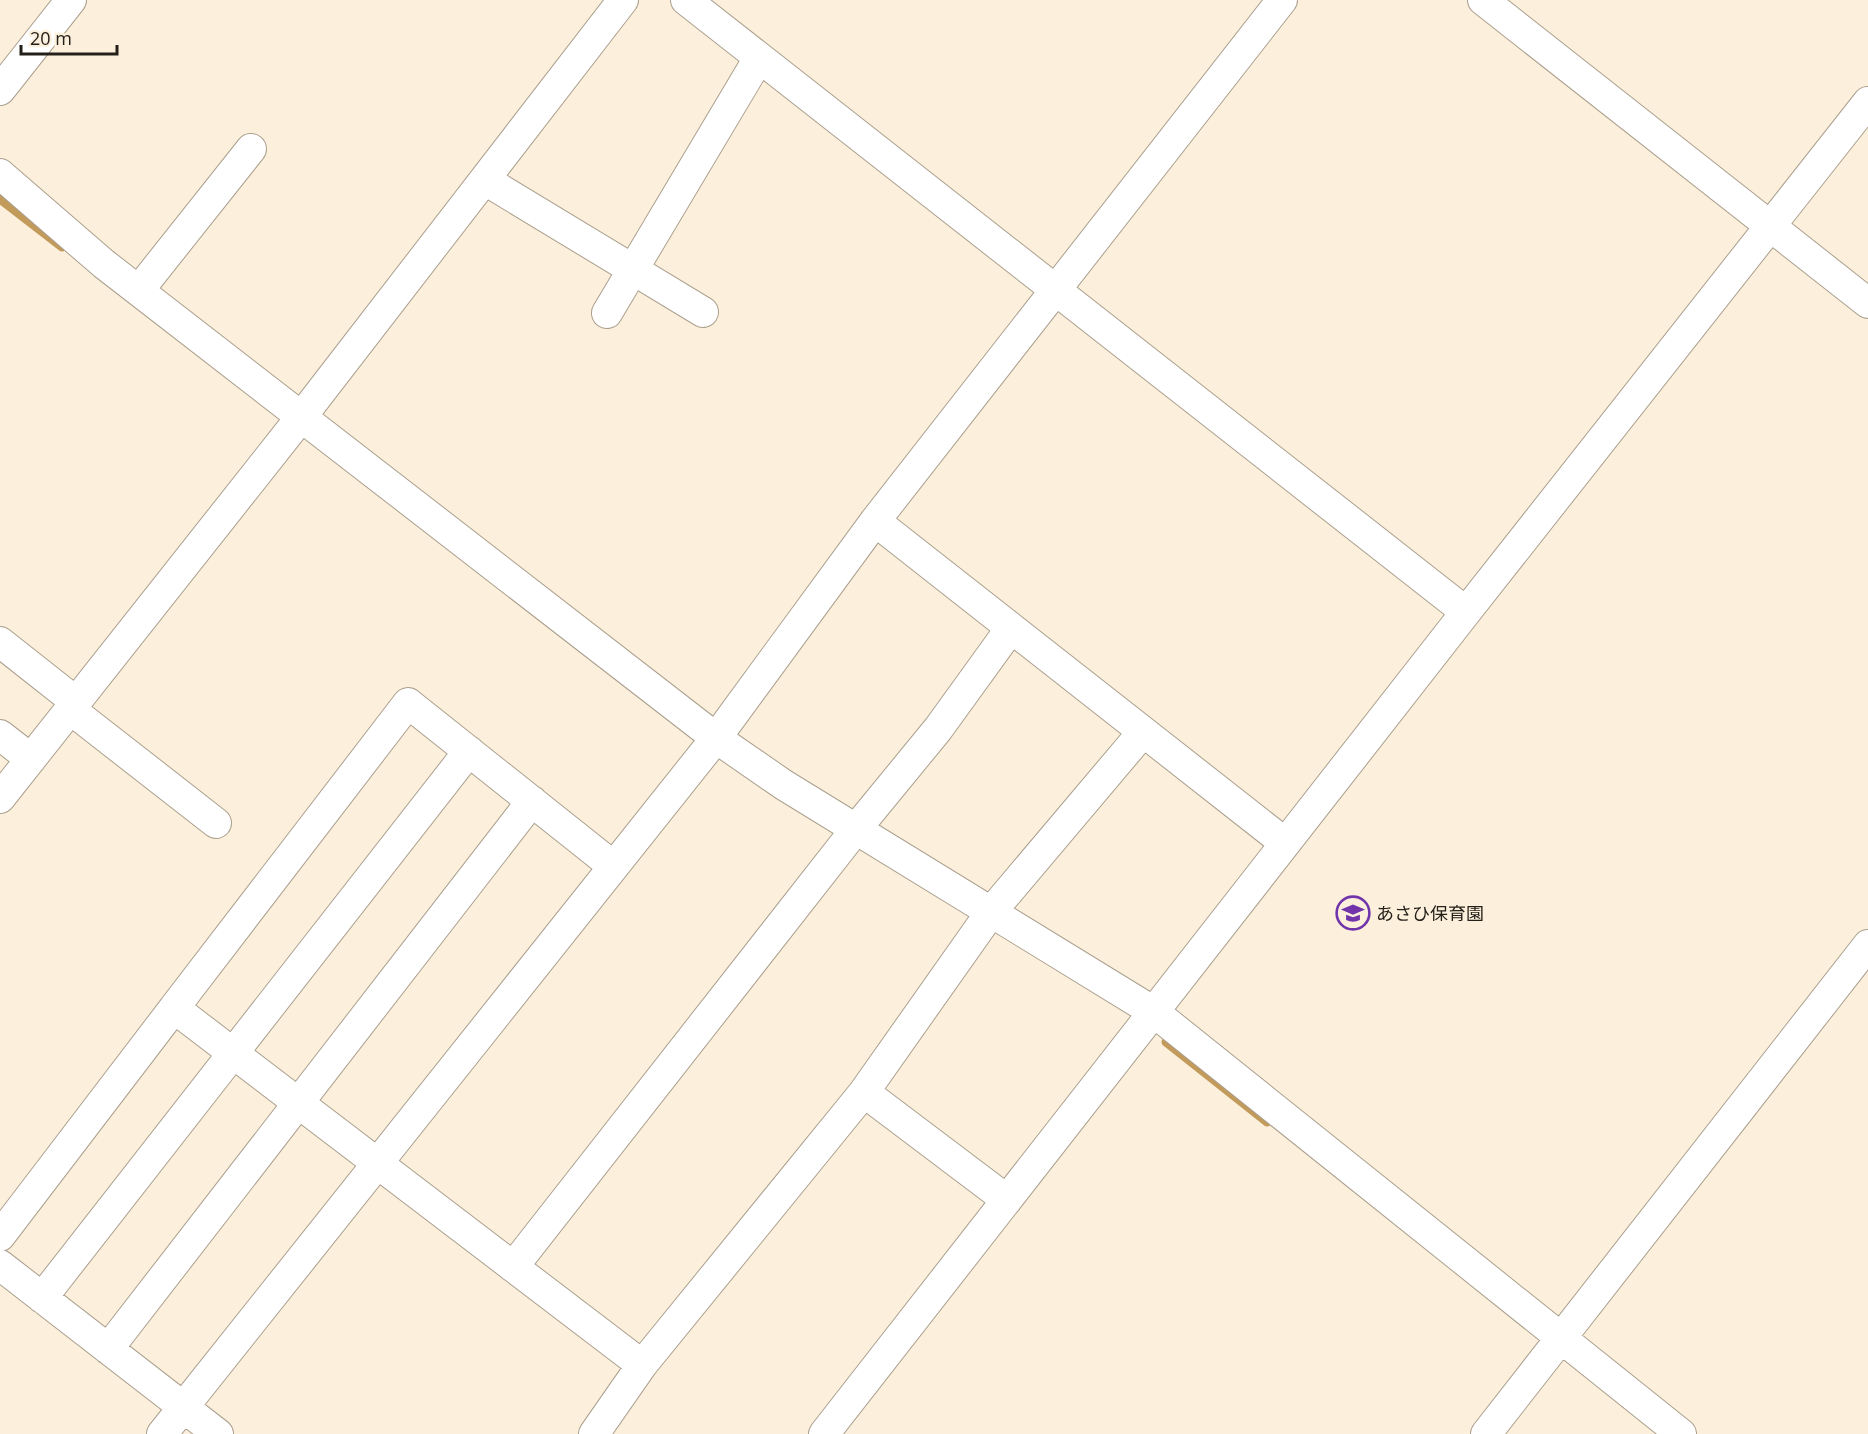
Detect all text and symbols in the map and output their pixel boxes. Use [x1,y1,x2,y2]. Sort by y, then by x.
scale bar [21,18,117,56]
text: 20 m [30,26,72,50]
school or university icon: あさひ保育園 [1335,895,1371,931]
place label: あさひ保育園 [1376,901,1484,925]

